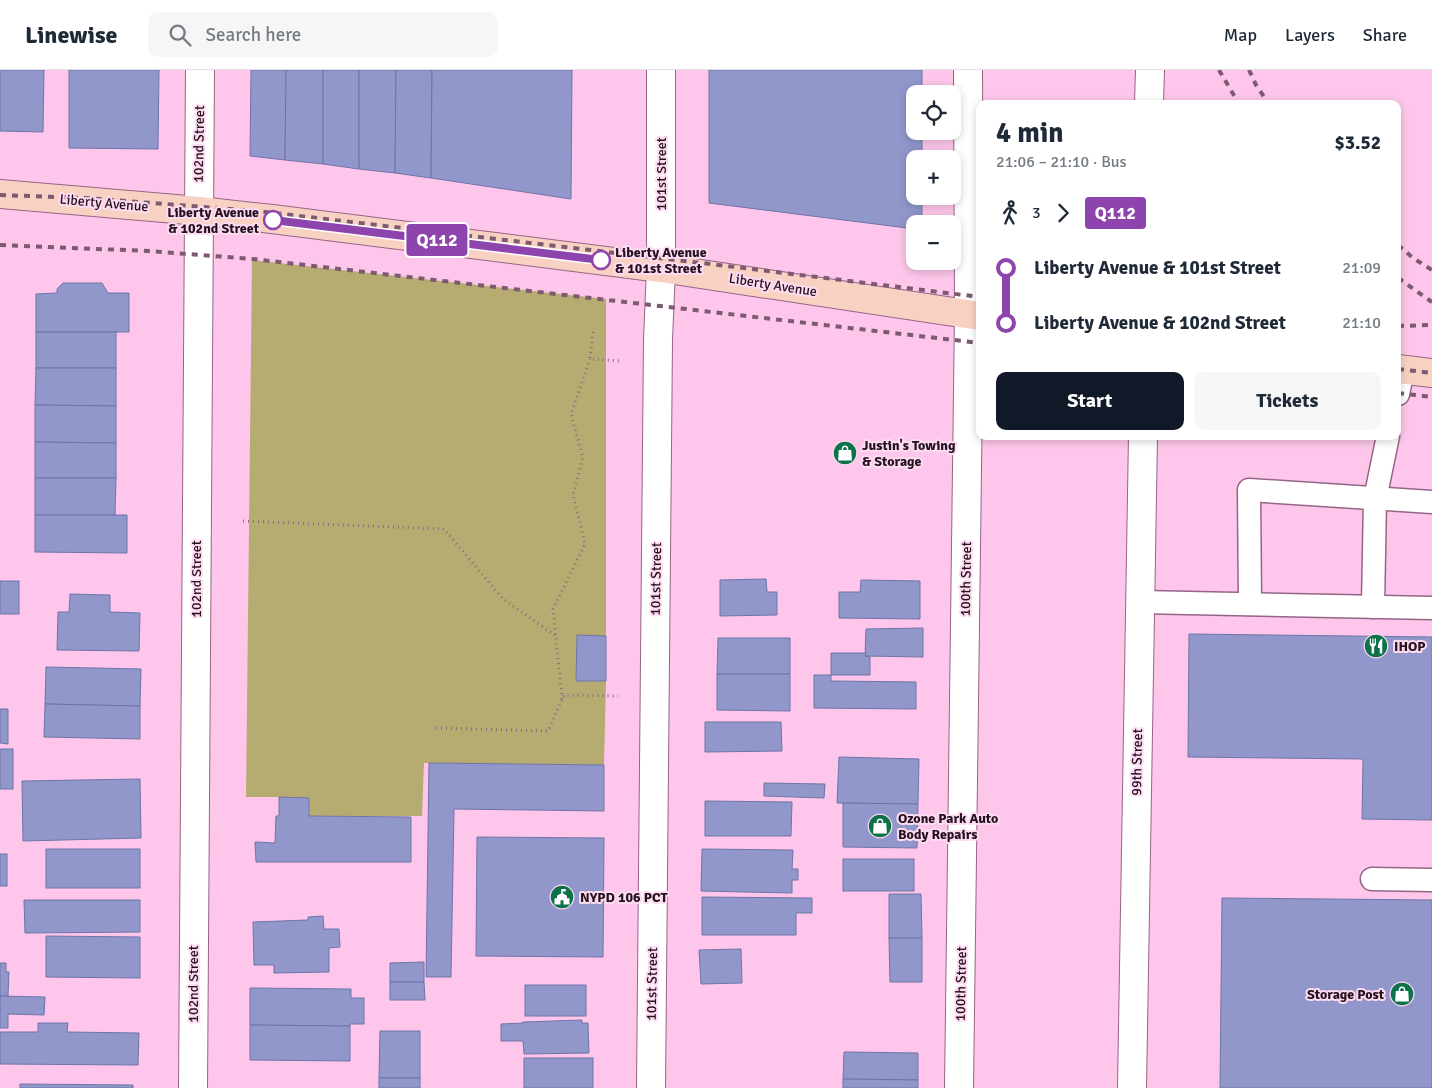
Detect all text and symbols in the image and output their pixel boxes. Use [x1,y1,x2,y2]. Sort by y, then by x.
search box [148,12,498,57]
text: Linewise [25,20,118,50]
icon: search [166,21,194,49]
text: Search here [206,23,301,47]
text: Map [1224,24,1257,46]
text: Layers [1285,24,1335,46]
text: Share [1363,24,1407,46]
map controls [906,85,961,270]
button: locate [906,85,961,140]
street label: 102nd Street [190,105,208,183]
text: 4 min [996,116,1064,150]
text: $3.52 [1335,131,1381,155]
street label: 101st Street [653,137,670,211]
button: + [906,150,961,205]
text: 21:06 – 21:10 · Bus [996,152,1127,172]
street label: Liberty Avenue [59,191,149,215]
icon: walk [996,199,1024,227]
icon: forward [1049,199,1077,227]
text: Q112 [1095,202,1136,224]
text: 3 [1032,203,1041,223]
place label: Liberty Avenue & 102nd Street [167,204,260,237]
marker: Liberty Avenue & 102nd Street [263,210,283,230]
button: − [906,215,961,270]
line badge: Q112 [402,224,472,256]
text: Q112 [416,229,458,251]
place label: Liberty Avenue & 101st Street [615,244,707,277]
marker: Liberty Avenue & 101st Street [591,250,611,270]
text: Liberty Avenue & 101st Street [1034,256,1281,280]
text: 21:09 [1342,258,1381,278]
street label: Liberty Avenue [728,270,818,300]
text: Liberty Avenue & 102nd Street [1034,311,1286,335]
text: 21:10 [1342,313,1381,333]
button: Start [996,372,1184,430]
button: Tickets [1194,372,1381,430]
place label: Justin's Towing & Storage [862,437,956,470]
shop icon: Justin's Towing & Storage [832,440,858,466]
street label: 102nd Street [188,540,205,618]
street label: 100th Street [957,541,975,617]
street label: 101st Street [647,542,665,616]
restaurant icon: IHOP [1363,633,1389,659]
place label: IHOP [1394,638,1426,655]
street label: 99th Street [1128,728,1146,796]
place label: Ozone Park Auto Body Repairs [898,810,998,843]
shop icon: Ozone Park Auto Body Repairs [867,813,893,839]
public building icon: NYPD 106 PCT [549,884,575,910]
place label: NYPD 106 PCT [580,889,669,906]
street label: 102nd Street [185,945,202,1023]
street label: 100th Street [952,946,970,1022]
street label: 101st Street [643,947,661,1021]
shop icon: Storage Post [1389,981,1415,1007]
place label: Storage Post [1307,986,1385,1003]

